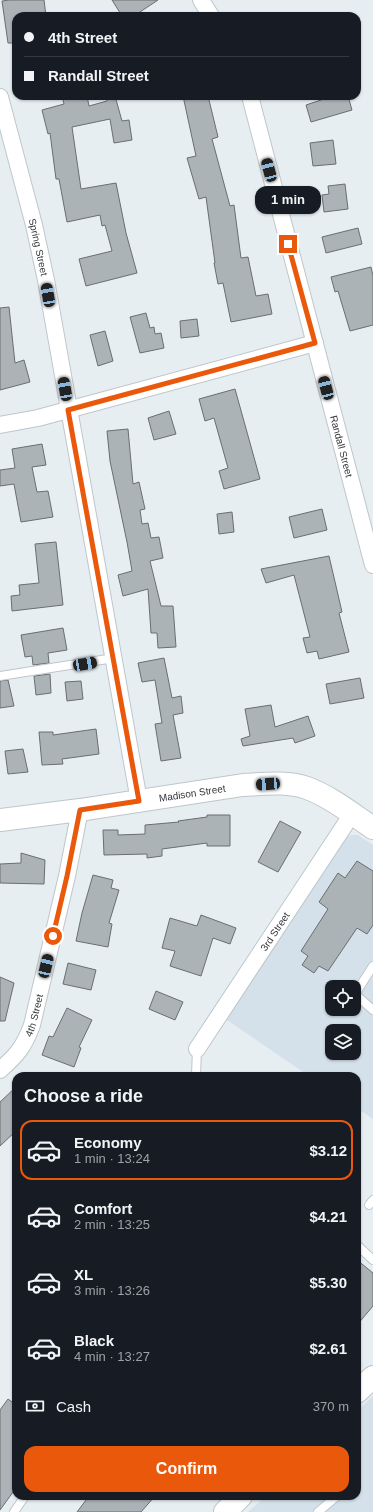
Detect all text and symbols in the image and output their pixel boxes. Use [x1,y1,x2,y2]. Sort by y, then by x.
text: 4th Street [48,29,117,46]
text: Randall Street [48,67,149,84]
car [260,157,278,183]
callout: 1 min [255,186,321,214]
text: 1 min [271,192,305,207]
street label: Spring Street [26,217,50,277]
route end [279,235,297,253]
car [40,282,56,308]
car [317,375,335,401]
car [57,376,73,402]
street label: Randall Street [328,414,355,479]
car [72,656,98,672]
car [256,777,280,791]
street label: Madison Street [158,783,226,804]
street label: 3rd Street [258,910,292,953]
route start [44,927,62,945]
car [37,953,55,979]
map controls [325,980,361,1060]
button: locate [325,980,361,1016]
street label: 4th Street [23,993,45,1038]
button: layers [325,1024,361,1060]
text: Choose a ride [24,1086,143,1106]
icon: car [26,1132,62,1168]
text: Economy [74,1134,142,1151]
text: $3.12 [309,1142,347,1159]
text: 1 min · 13:24 [74,1151,150,1166]
icon: car [26,1198,62,1234]
text: Comfort [74,1200,132,1217]
text: $4.21 [309,1208,347,1225]
text: 2 min · 13:25 [74,1217,150,1232]
icon: car [26,1264,62,1300]
text: XL [74,1266,93,1283]
text: $5.30 [309,1274,347,1291]
text: 3 min · 13:26 [74,1283,150,1298]
icon: car [26,1330,62,1366]
text: Black [74,1332,114,1349]
text: $2.61 [309,1340,347,1357]
text: 4 min · 13:27 [74,1349,150,1364]
icon: cash [24,1395,46,1417]
text: Cash [56,1398,91,1415]
text: 370 m [313,1399,349,1414]
button: Confirm [24,1446,349,1492]

